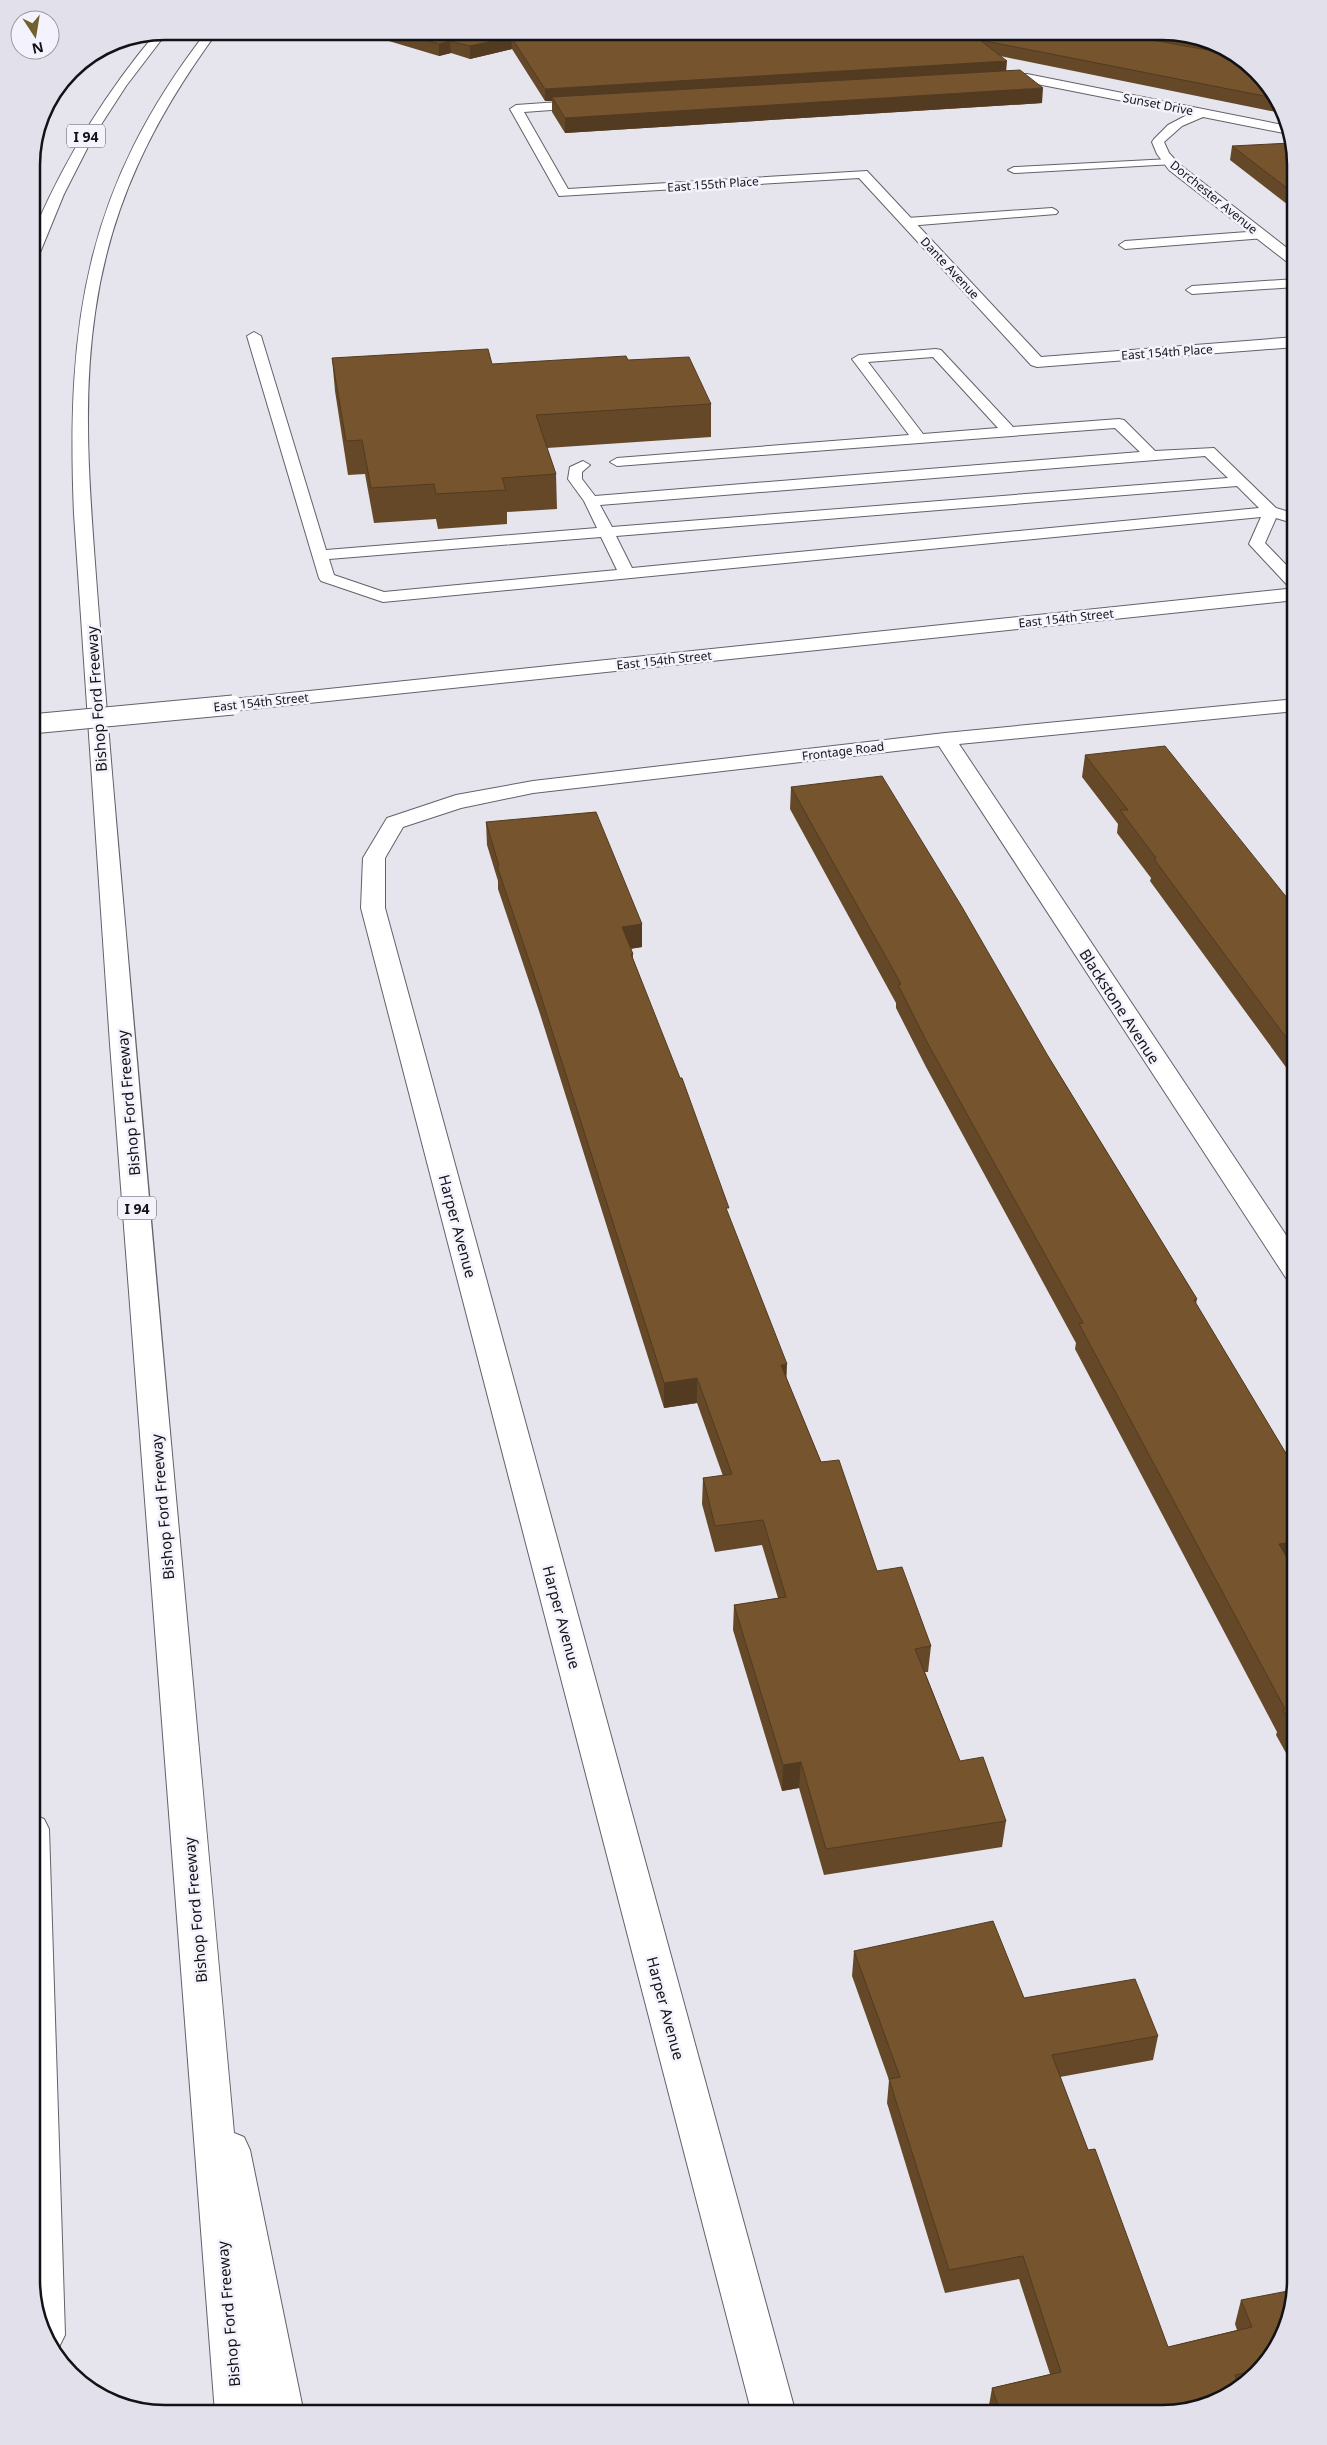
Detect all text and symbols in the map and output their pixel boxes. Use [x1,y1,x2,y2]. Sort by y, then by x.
north arrow [10,10,60,60]
text: N [30,38,45,59]
street label: Sunset Drive [1121,89,1195,119]
road number: I 94 [67,124,105,148]
street label: Dorchester Avenue [1167,156,1261,238]
street label: East 155th Place [667,172,760,196]
street label: Dante Avenue [917,233,983,303]
street label: East 154th Place [1121,340,1214,364]
street label: East 154th Street [1018,604,1115,631]
street label: Bishop Ford Freeway [81,625,111,773]
street label: East 154th Street [616,646,713,673]
street label: East 154th Street [213,688,310,715]
street label: Frontage Road [801,738,885,764]
street label: Blackstone Avenue [1075,945,1165,1067]
street label: Bishop Ford Freeway [112,1029,144,1177]
street label: Harper Avenue [435,1172,481,1280]
road number: I 94 [118,1196,156,1220]
street label: Bishop Ford Freeway [146,1433,178,1581]
street label: Harper Avenue [539,1563,585,1671]
street label: Bishop Ford Freeway [179,1836,211,1984]
street label: Harper Avenue [643,1954,689,2062]
street label: Bishop Ford Freeway [212,2240,244,2388]

